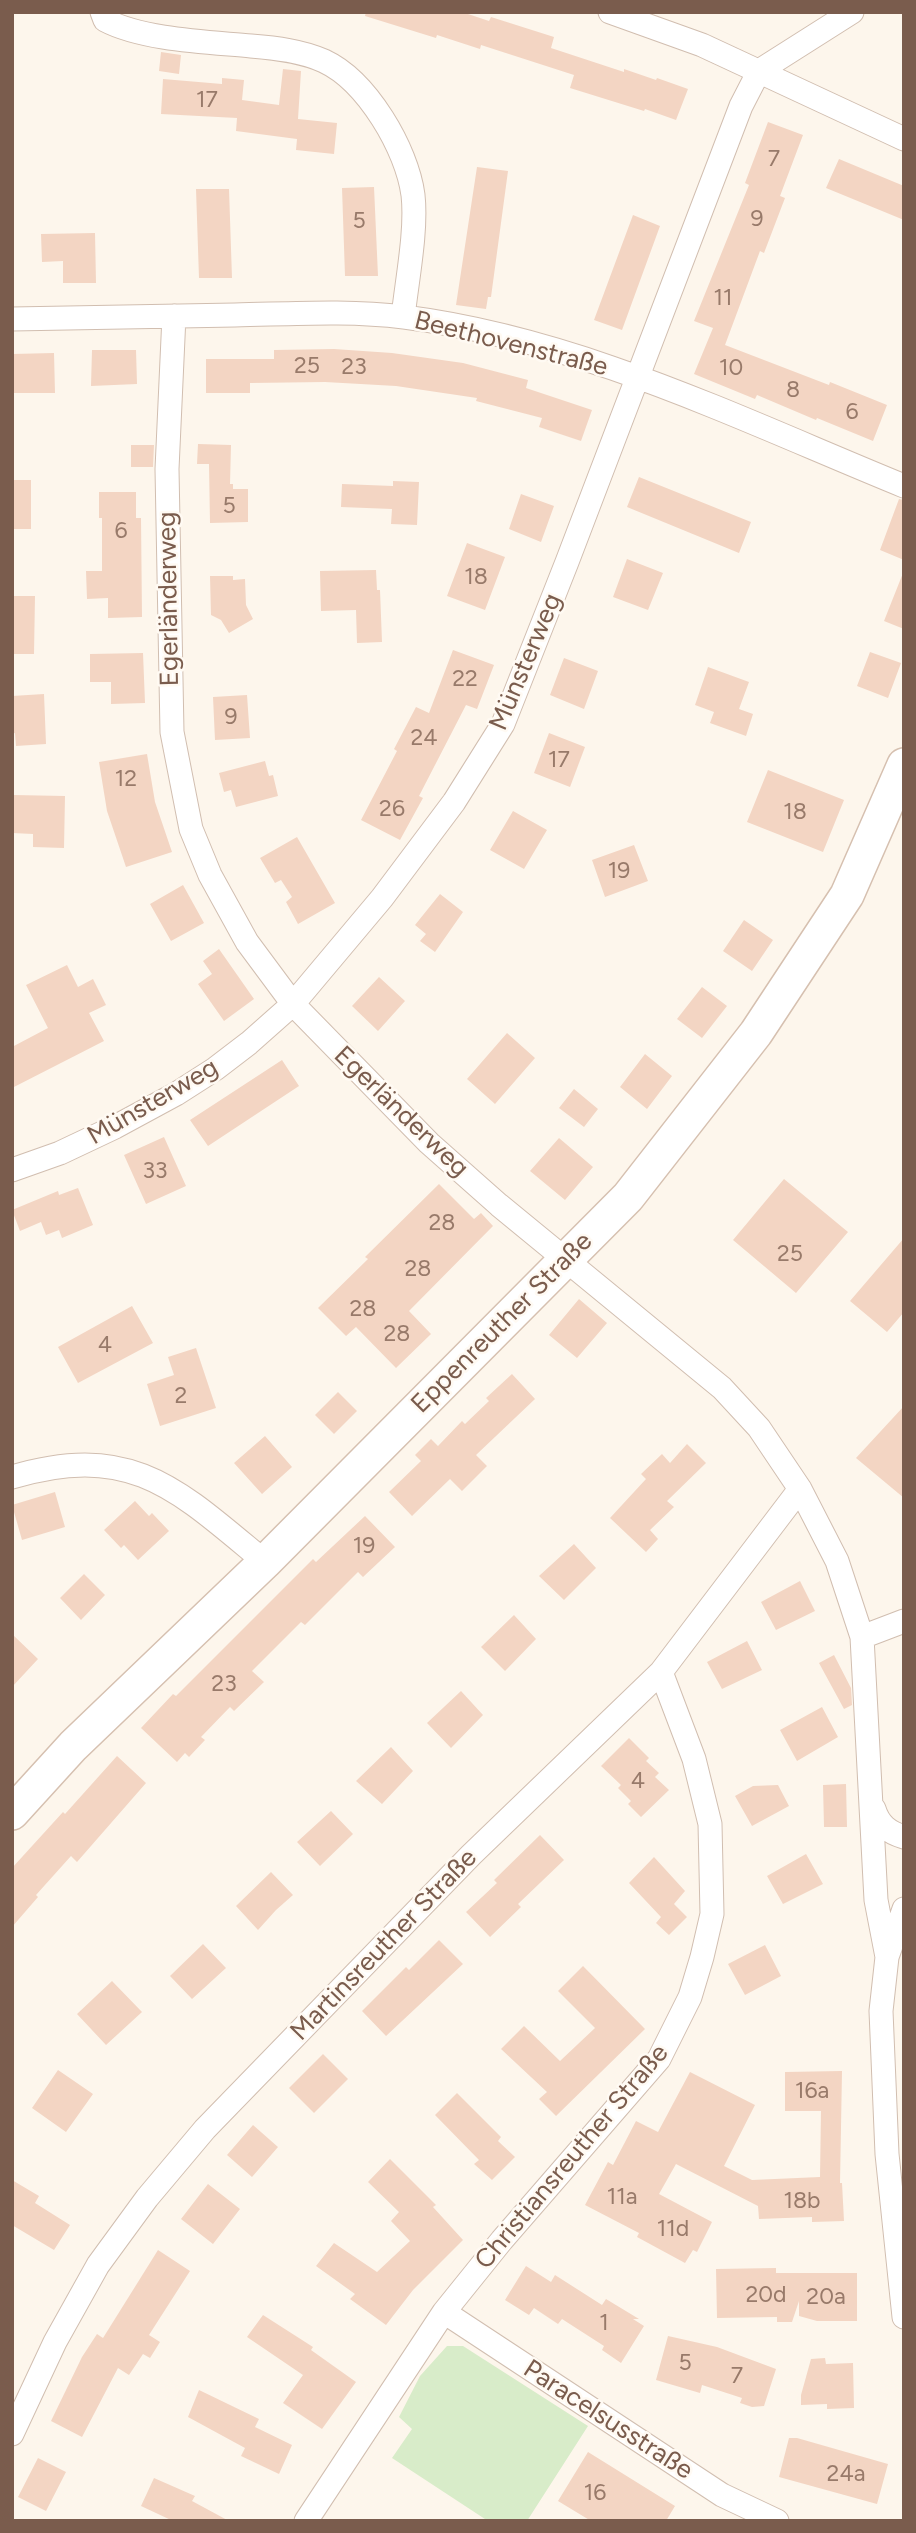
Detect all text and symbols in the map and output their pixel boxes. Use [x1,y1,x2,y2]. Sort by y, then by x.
house number: 17 [196,86,218,114]
house number: 7 [768,145,780,173]
house number: 9 [750,205,764,233]
house number: 5 [352,207,366,235]
house number: 11 [714,284,732,312]
street label: Beethovenstraße [411,305,611,383]
house number: 25 [294,352,320,380]
house number: 23 [341,353,367,381]
house number: 10 [719,354,743,382]
house number: 8 [786,376,800,404]
house number: 6 [845,398,859,426]
house number: 5 [222,492,236,520]
street label: Egerländerweg [152,511,186,687]
house number: 6 [114,517,128,545]
house number: 18 [464,563,488,591]
street label: Münsterweg [483,589,569,735]
house number: 22 [452,665,478,693]
house number: 9 [224,703,238,731]
house number: 24 [410,724,438,752]
house number: 17 [548,746,570,774]
house number: 12 [115,765,137,793]
house number: 26 [379,795,405,823]
house number: 18 [783,798,807,826]
house number: 19 [608,857,630,885]
street label: Egerländerweg [327,1040,475,1184]
street label: Münsterweg [82,1052,224,1152]
house number: 33 [142,1157,168,1185]
house number: 28 [429,1209,455,1237]
street label: Eppenreuther Straße [405,1226,599,1420]
house number: 25 [777,1240,803,1268]
house number: 28 [405,1255,431,1283]
house number: 28 [350,1295,376,1323]
house number: 28 [384,1320,410,1348]
house number: 4 [98,1331,112,1359]
house number: 2 [175,1382,187,1410]
house number: 19 [353,1532,375,1560]
house number: 23 [211,1670,237,1698]
house number: 4 [631,1767,645,1795]
street label: Martinsreuther Straße [284,1843,484,2047]
street label: Christiansreuther Straße [469,2038,675,2276]
house number: 16a [795,2077,829,2105]
house number: 11a [607,2183,637,2211]
house number: 18b [783,2187,821,2215]
house number: 11d [657,2215,689,2243]
house number: 20d [745,2281,787,2309]
house number: 20a [806,2283,846,2311]
house number: 1 [599,2309,609,2337]
house number: 5 [678,2349,692,2377]
street label: Paracelsusstraße [517,2354,699,2486]
house number: 7 [731,2362,743,2390]
house number: 24a [827,2460,865,2488]
house number: 16 [584,2479,606,2507]

